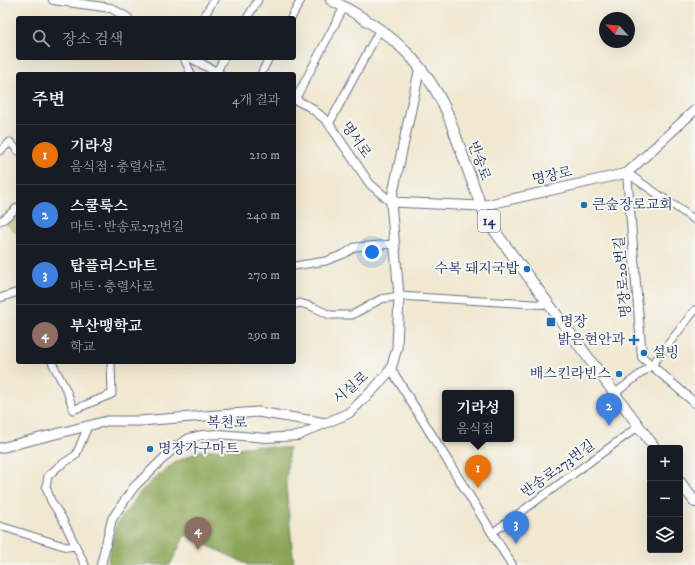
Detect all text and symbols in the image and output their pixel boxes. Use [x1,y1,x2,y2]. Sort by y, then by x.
north arrow [599,12,635,48]
search box [16,16,296,60]
icon: search [30,27,52,49]
text: 장소 검색 [62,30,123,49]
text: 주변 [32,89,65,111]
text: 4개 결과 [232,92,280,108]
street label: 명서로 [337,118,375,162]
text: 기라성 [70,137,113,156]
street label: 반송로 [464,139,495,184]
text: 1 [43,147,47,163]
text: 210 m [249,147,280,163]
text: 음식점 · 충렬사로 [70,159,167,175]
street label: 명장로 [530,163,574,189]
place label: 큰숲장로교회 [592,196,673,214]
text: 스쿨룩스 [70,197,128,216]
marker: 큰숲장로교회 [579,200,589,210]
text: 2 [42,207,48,223]
text: 240 m [247,207,280,223]
road number: 14 [478,210,500,232]
text: 마트 · 반송로273번길 [70,219,184,235]
street label: 명장로20번길 [610,235,636,319]
your location [362,242,382,262]
text: 탑플러스마트 [70,257,157,276]
place label: 수복 돼지국밥 [435,260,519,278]
marker: 수복 돼지국밥 [522,264,532,274]
text: 3 [43,267,47,283]
text: 270 m [248,267,280,283]
text: 마트 · 충렬사로 [70,279,154,295]
place label: 명장 [560,313,588,331]
marker: 명장 [545,316,557,328]
text: 부산맹학교 [70,317,142,336]
text: 4 [41,327,49,343]
text: 290 m [248,327,280,343]
place label: 밝은현안과 [557,331,625,349]
marker: 밝은현안과 [628,334,640,346]
text: 학교 [70,339,95,355]
place label: 설빙 [652,344,679,362]
marker: 설빙 [639,348,649,358]
place label: 배스킨라빈스 [530,365,611,383]
street label: 시실로 [330,368,373,408]
marker: 배스킨라빈스 [614,369,624,379]
popup [442,390,514,442]
pin: 2 [596,393,622,426]
text: 기라성 [456,399,500,418]
street label: 복천로 [207,414,248,432]
text: 음식점 [456,421,494,437]
street label: 반송로273번길 [518,436,598,502]
place label: 명장가구마트 [158,440,240,458]
marker: 명장가구마트 [145,444,155,454]
map controls [647,445,683,553]
button: + [647,445,683,481]
pin: 1 [465,455,491,488]
button: − [647,481,683,517]
pin: 3 [503,511,529,544]
pin: 4 [185,517,211,550]
button: layers [647,517,683,553]

